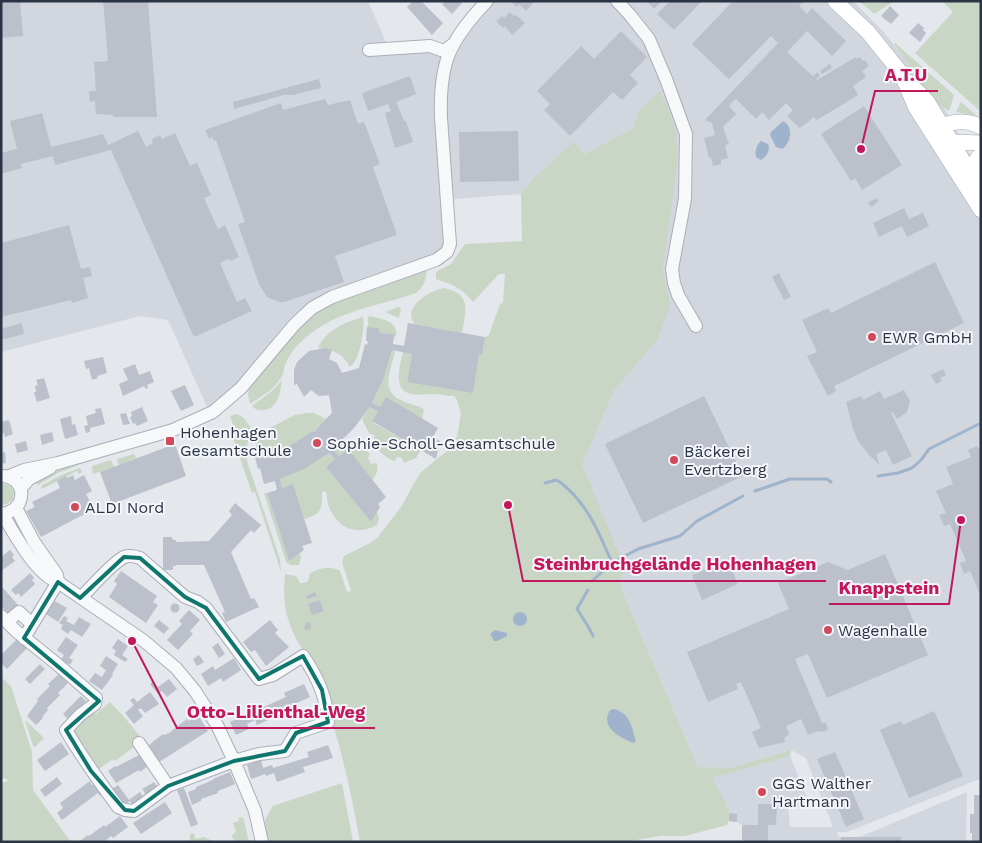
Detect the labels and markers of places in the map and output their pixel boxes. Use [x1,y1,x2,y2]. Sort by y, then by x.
callout: A.T.U [875,58,938,91]
place label: EWR GmbH [882,328,972,347]
marker: EWR GmbH [866,331,878,343]
place label: Hohenhagen Gesamtschule [180,423,291,460]
place label: Sophie-Scholl-Gesamtschule [327,434,556,453]
marker: Hohenhagen Gesamtschule [164,435,176,447]
marker: Sophie-Scholl-Gesamtschule [311,437,323,449]
place label: Bäckerei Evertzberg [684,442,767,479]
marker: Bäckerei Evertzberg [668,454,680,466]
place label: ALDI Nord [85,498,164,517]
marker: ALDI Nord [69,501,81,513]
callout: Steinbruchgelände Hohenhagen [523,548,826,581]
callout: Knappstein [829,571,949,604]
place label: Wagenhalle [838,621,927,640]
marker: Wagenhalle [822,624,834,636]
callout: Otto-Lilienthal-Weg [177,695,375,728]
place label: GGS Walther Hartmann [772,774,872,811]
marker: GGS Walther Hartmann [756,786,768,798]

